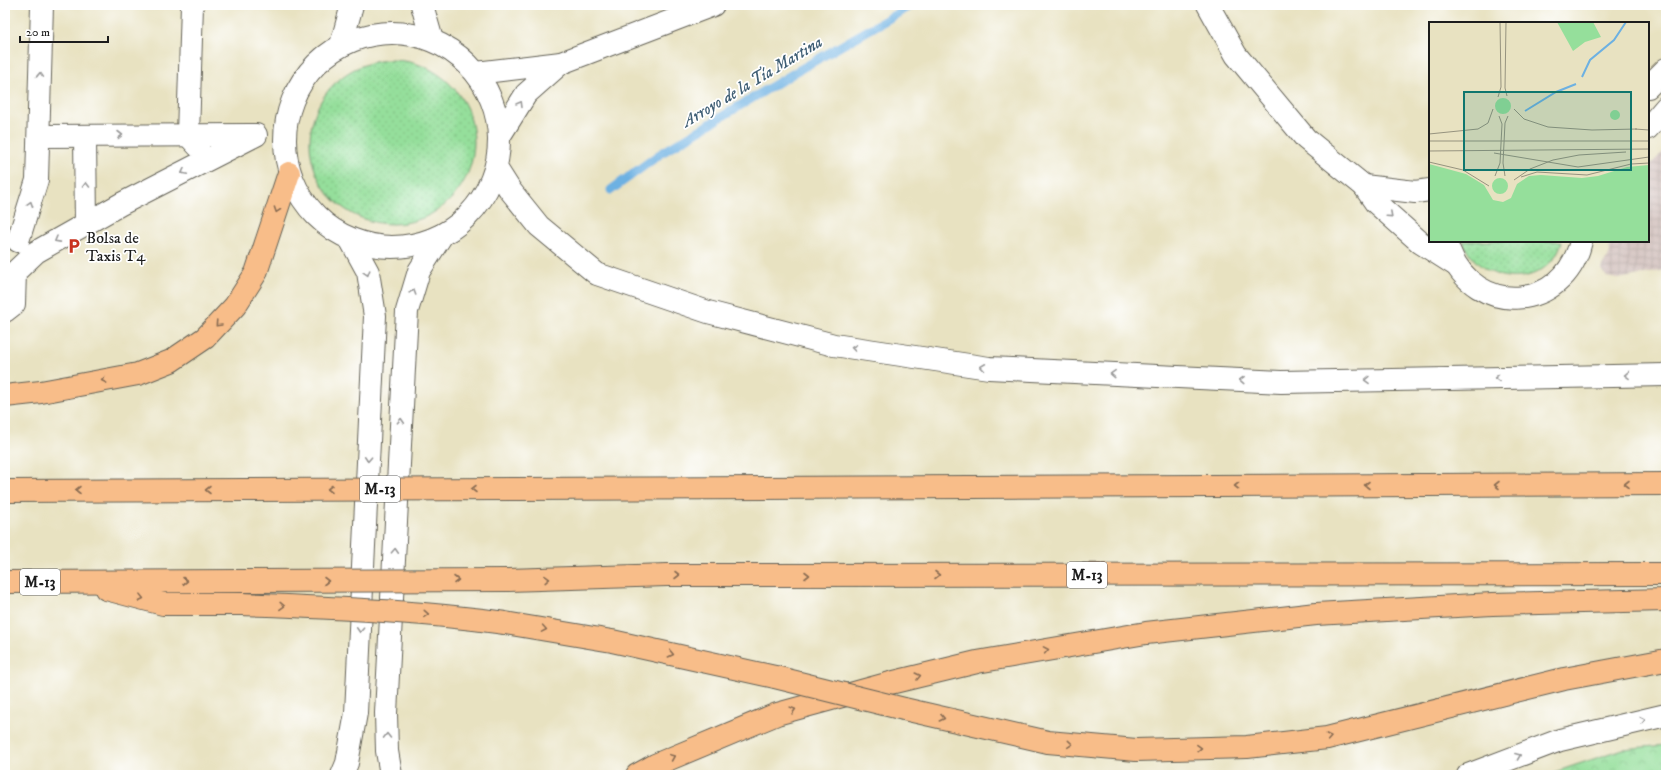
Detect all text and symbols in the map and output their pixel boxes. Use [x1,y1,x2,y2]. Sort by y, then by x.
scale bar [20,18,108,44]
inset map [1429,22,1649,242]
text: 20 m [26,25,50,40]
water label: Arroyo de la Tía Martina [677,31,827,134]
one-way arrow [36,72,44,78]
one-way arrow [515,101,522,108]
one-way arrow [117,131,123,139]
one-way arrow [181,167,189,175]
one-way arrow [82,182,90,188]
one-way arrow [25,200,34,207]
one-way arrow [273,206,281,213]
one-way arrow [1385,211,1393,218]
place label: Bolsa de Taxis T4 [86,228,146,266]
one-way arrow [54,235,61,243]
parking icon: Bolsa de Taxis T4 [65,237,83,255]
one-way arrow [362,270,371,277]
one-way arrow [408,288,417,295]
one-way arrow [215,319,223,327]
one-way arrow [851,344,857,353]
one-way arrow [980,363,986,372]
one-way arrow [1110,370,1116,378]
one-way arrow [1624,371,1630,380]
one-way arrow [1494,374,1500,382]
one-way arrow [101,375,107,384]
one-way arrow [1239,376,1245,385]
one-way arrow [1364,376,1370,385]
one-way arrow [397,418,406,424]
one-way arrow [363,456,372,462]
road number: M-13 [360,476,400,502]
one-way arrow [1624,480,1630,488]
one-way arrow [1364,481,1370,489]
one-way arrow [1494,481,1500,489]
one-way arrow [1234,482,1240,490]
one-way arrow [327,485,333,493]
one-way arrow [471,485,477,493]
one-way arrow [75,486,81,494]
one-way arrow [205,486,211,494]
one-way arrow [390,548,399,554]
road number: M-13 [1067,562,1107,588]
road number: M-13 [20,569,60,595]
one-way arrow [674,571,680,579]
one-way arrow [804,571,810,579]
one-way arrow [934,571,940,579]
one-way arrow [544,575,550,583]
one-way arrow [453,576,459,584]
one-way arrow [182,577,188,585]
one-way arrow [323,577,329,585]
one-way arrow [137,593,144,602]
one-way arrow [279,602,285,610]
one-way arrow [423,609,429,618]
one-way arrow [541,625,547,633]
one-way arrow [355,627,364,633]
one-way arrow [1043,646,1049,655]
one-way arrow [668,650,675,658]
one-way arrow [915,672,922,681]
one-way arrow [790,706,796,714]
one-way arrow [939,713,946,721]
one-way arrow [1639,717,1646,725]
one-way arrow [383,733,391,739]
one-way arrow [1326,733,1332,742]
one-way arrow [1067,739,1073,748]
one-way arrow [1196,744,1202,752]
one-way arrow [1514,753,1521,761]
one-way arrow [669,754,676,762]

